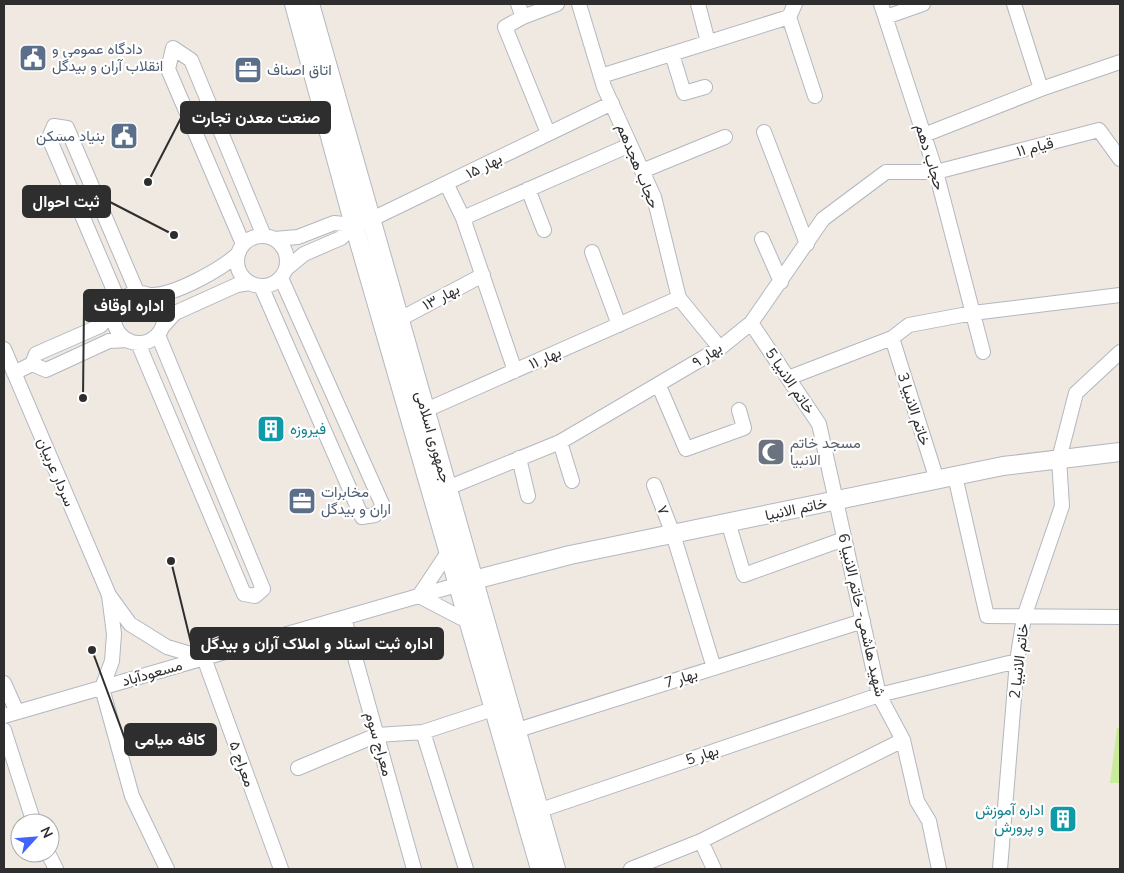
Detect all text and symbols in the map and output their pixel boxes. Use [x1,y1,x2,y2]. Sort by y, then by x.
place label: دادگاه عمومی و انقلاب آران و بیدگل [52,39,163,76]
public building icon: دادگاه عمومی و انقلاب آران و بیدگل [18,43,48,73]
office icon: اتاق اصناف [233,55,263,85]
place label: اتاق اصناف [267,60,332,80]
callout: صنعت معدن تجارت [181,102,330,133]
text: صنعت معدن تجارت [192,107,320,129]
public building icon: بنیاد مسکن [109,121,139,151]
street label: حجاب هجدهم [612,121,664,211]
street label: حجاب دهم [910,121,950,193]
place label: بنیاد مسکن [36,126,105,146]
street label: قیام ۱۱ [1014,133,1056,161]
street label: بهار ۱۵ [463,148,505,184]
callout: ثبت احوال [23,186,110,217]
text: ثبت احوال [33,191,99,213]
street label: بهار ۱۳ [419,279,463,315]
callout: اداره اوقاف [84,290,174,321]
text: اداره اوقاف [94,295,164,317]
street label: بهار ۹ [688,338,726,372]
street label: بهار ۱۱ [526,342,564,374]
street label: خاتم الانبیا 5 [761,344,819,418]
street label: خاتم الانبیا 3 [893,370,935,448]
street label: جمهوری اسلامی [410,389,456,485]
building icon: فیروزه [256,414,286,444]
place label: فیروزه [290,419,326,439]
place label: مسجد خاتم الانبیا [790,433,861,470]
street label: سردار عربیان [32,434,80,510]
mosque icon: مسجد خاتم الانبیا [756,437,786,467]
place label: مخابرات اران و بیدگل [321,482,391,519]
office icon: مخابرات اران و بیدگل [287,486,317,516]
street label: خاتم الانبیا [763,493,829,525]
street label: ۷ [652,502,674,518]
street label: شهید هاشمی- خاتم الانبیا 6 [833,531,891,699]
street label: خاتم الانبیا 2 [1004,622,1034,700]
callout: اداره ثبت اسناد و املاک آران و بیدگل [191,628,443,659]
text: اداره ثبت اسناد و املاک آران و بیدگل [201,633,433,655]
street label: مسعودآباد [119,655,185,691]
street label: بهار 7 [662,663,700,693]
street label: معراج سوم [359,709,398,779]
callout: کافه میامی [125,724,216,755]
text: کافه میامی [135,729,205,751]
street label: معراج ۵ [224,738,260,790]
street label: بهار 5 [683,740,721,770]
place label: اداره آموزش و پرورش [975,800,1044,837]
building icon: اداره آموزش و پرورش [1048,804,1078,834]
north arrow [10,813,60,863]
text: N [35,824,57,841]

